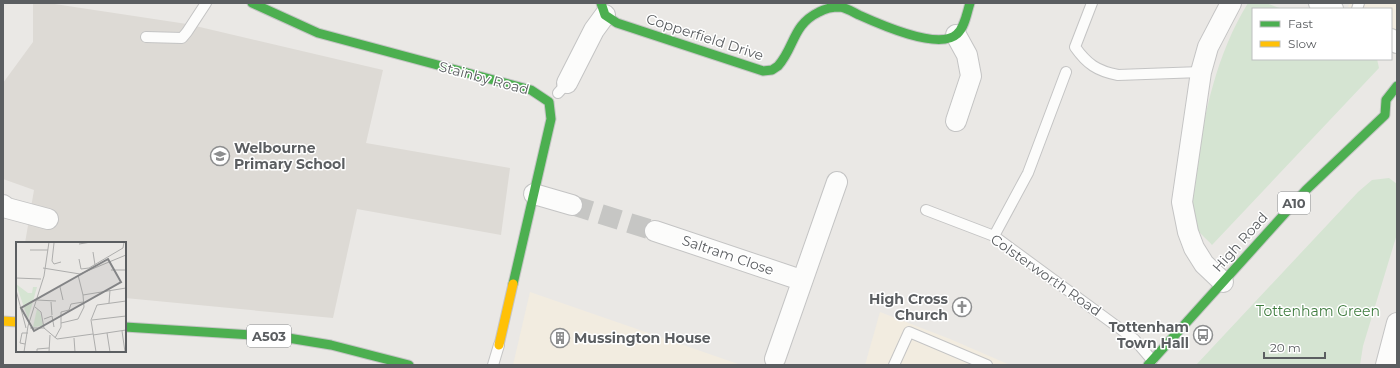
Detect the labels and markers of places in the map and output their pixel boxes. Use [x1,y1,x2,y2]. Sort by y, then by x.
place label: Welbourne Primary School [234,139,345,173]
school or university icon: Welbourne Primary School [209,145,231,167]
place label: High Cross Church [869,290,949,324]
church icon: High Cross Church [951,296,973,318]
place label: Tottenham Town Hall [1109,318,1189,352]
bus stop icon: Tottenham Town Hall [1192,324,1214,346]
building icon: Mussington House [549,327,571,349]
place label: Mussington House [574,329,711,347]

